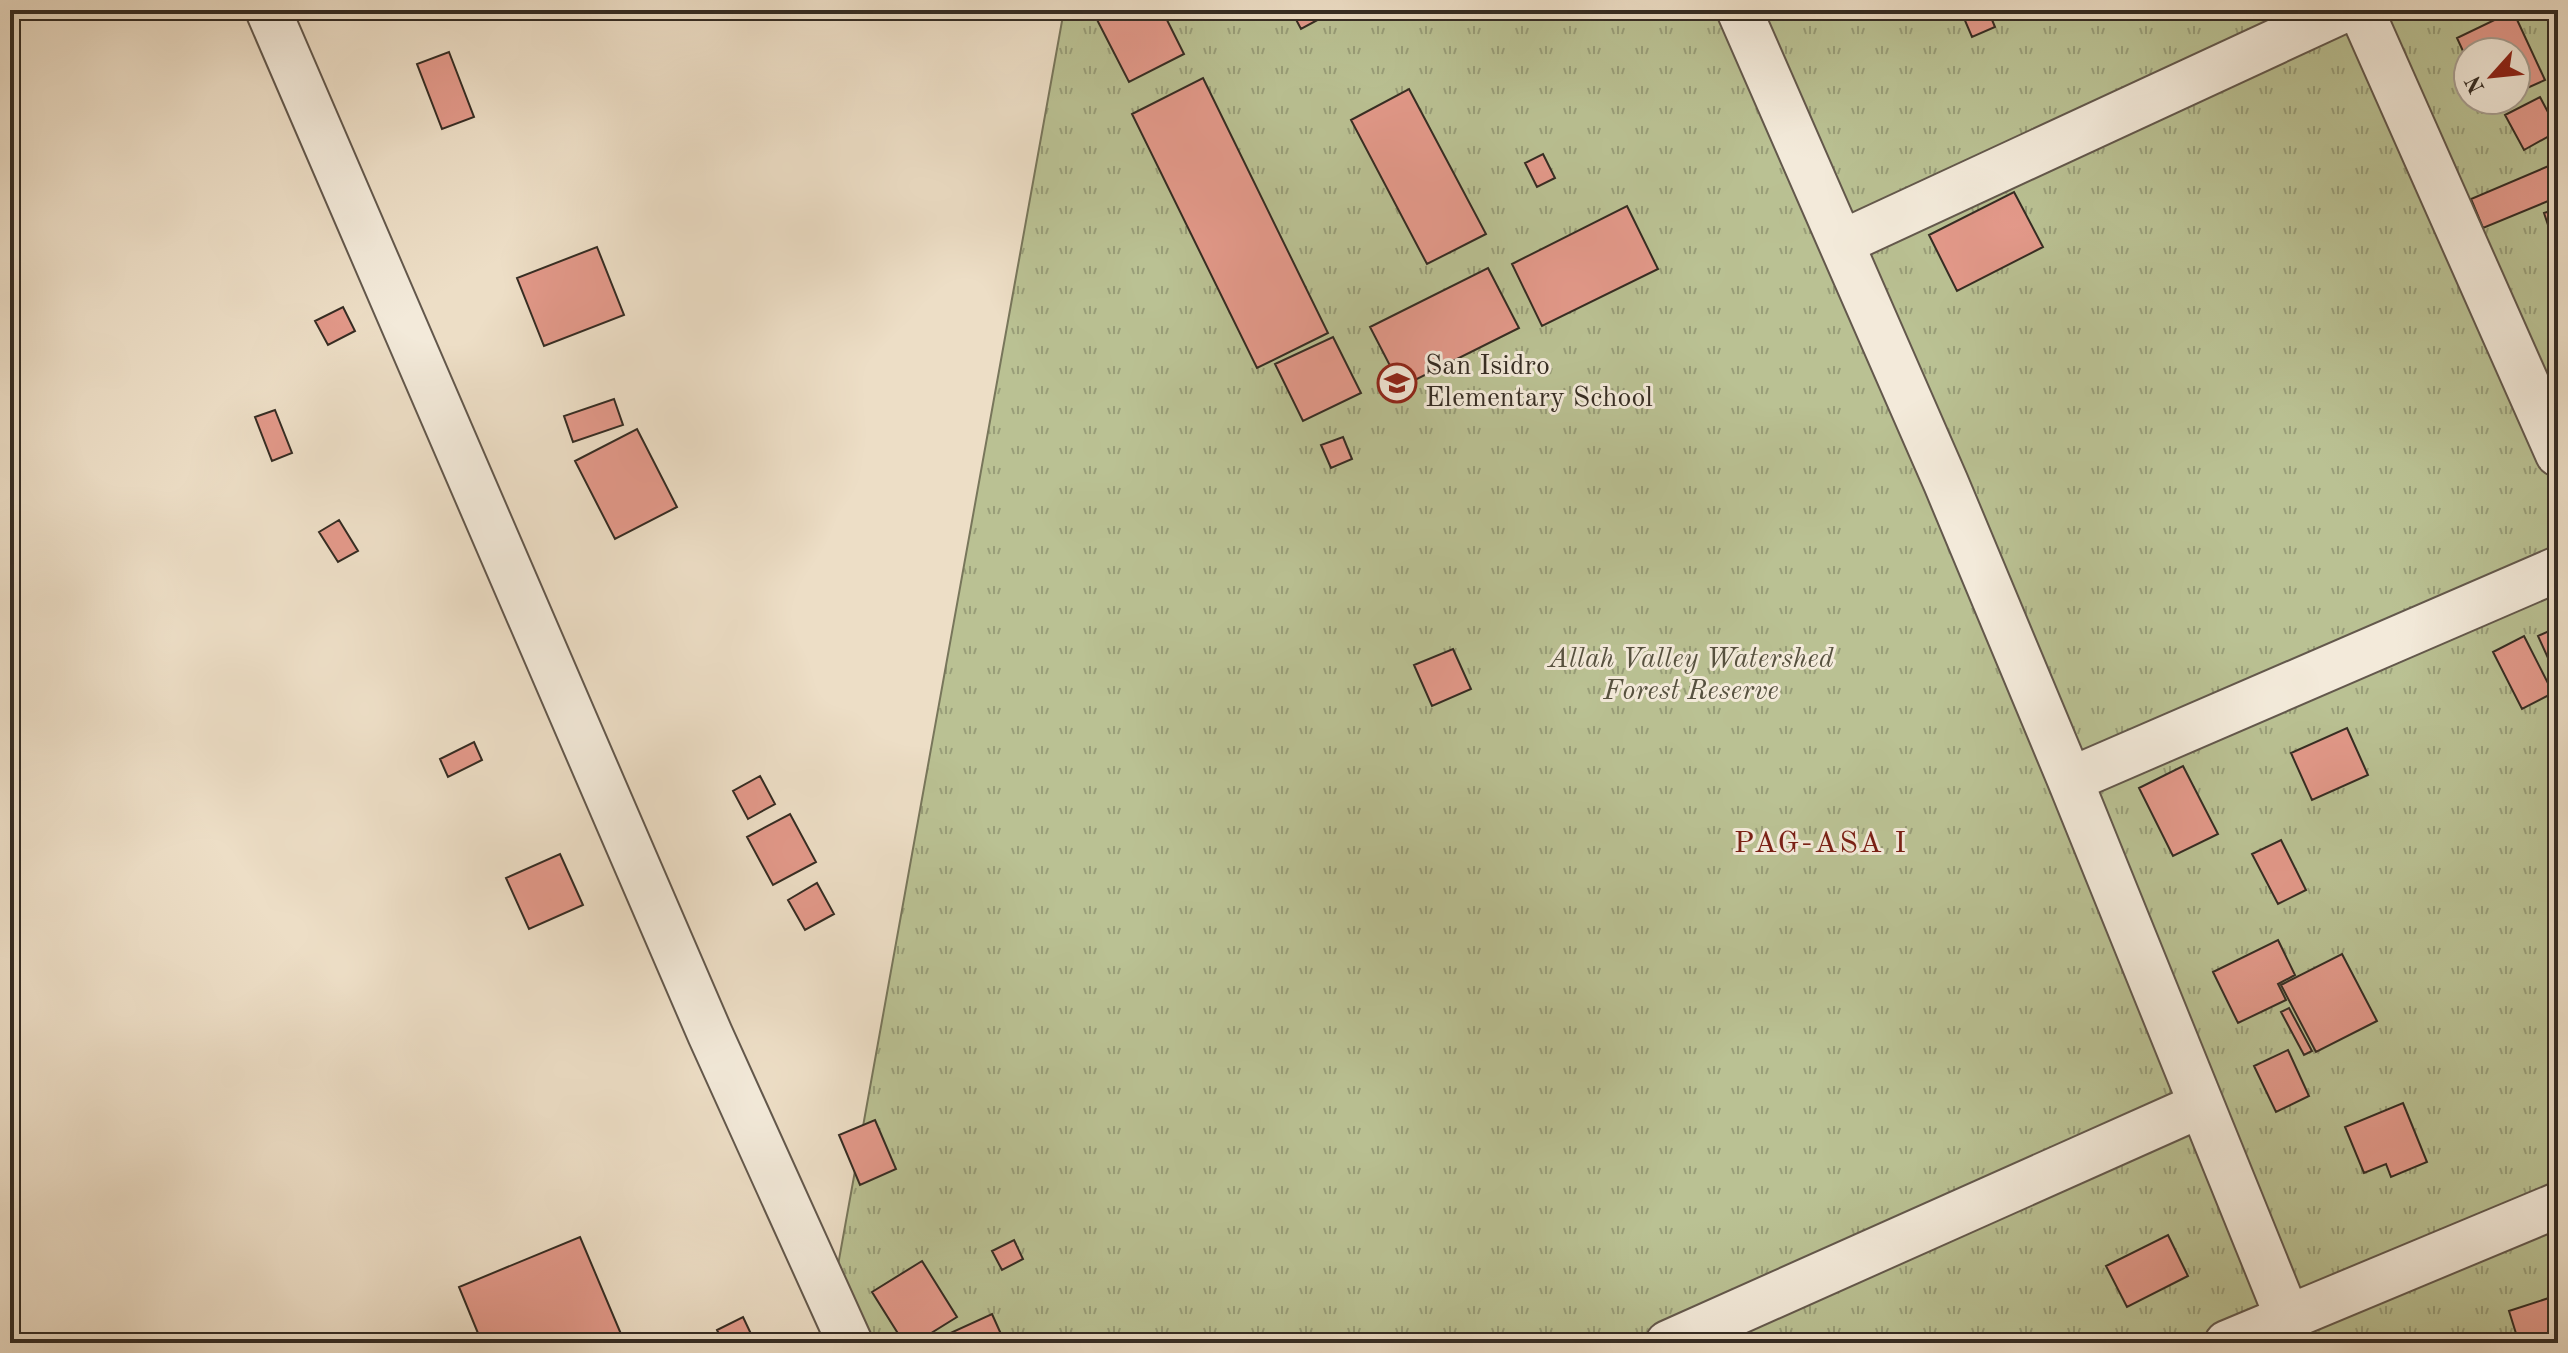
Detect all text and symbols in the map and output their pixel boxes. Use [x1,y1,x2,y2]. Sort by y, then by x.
north arrow [2452,36,2532,116]
text: N [2462,72,2490,97]
place label: San Isidro Elementary School [1425,353,1653,413]
school or university icon: San Isidro Elementary School [1376,362,1418,404]
park label: Allah Valley Watershed Forest Reserve [1546,646,1834,706]
district label: PAG-ASA I [1734,829,1908,859]

